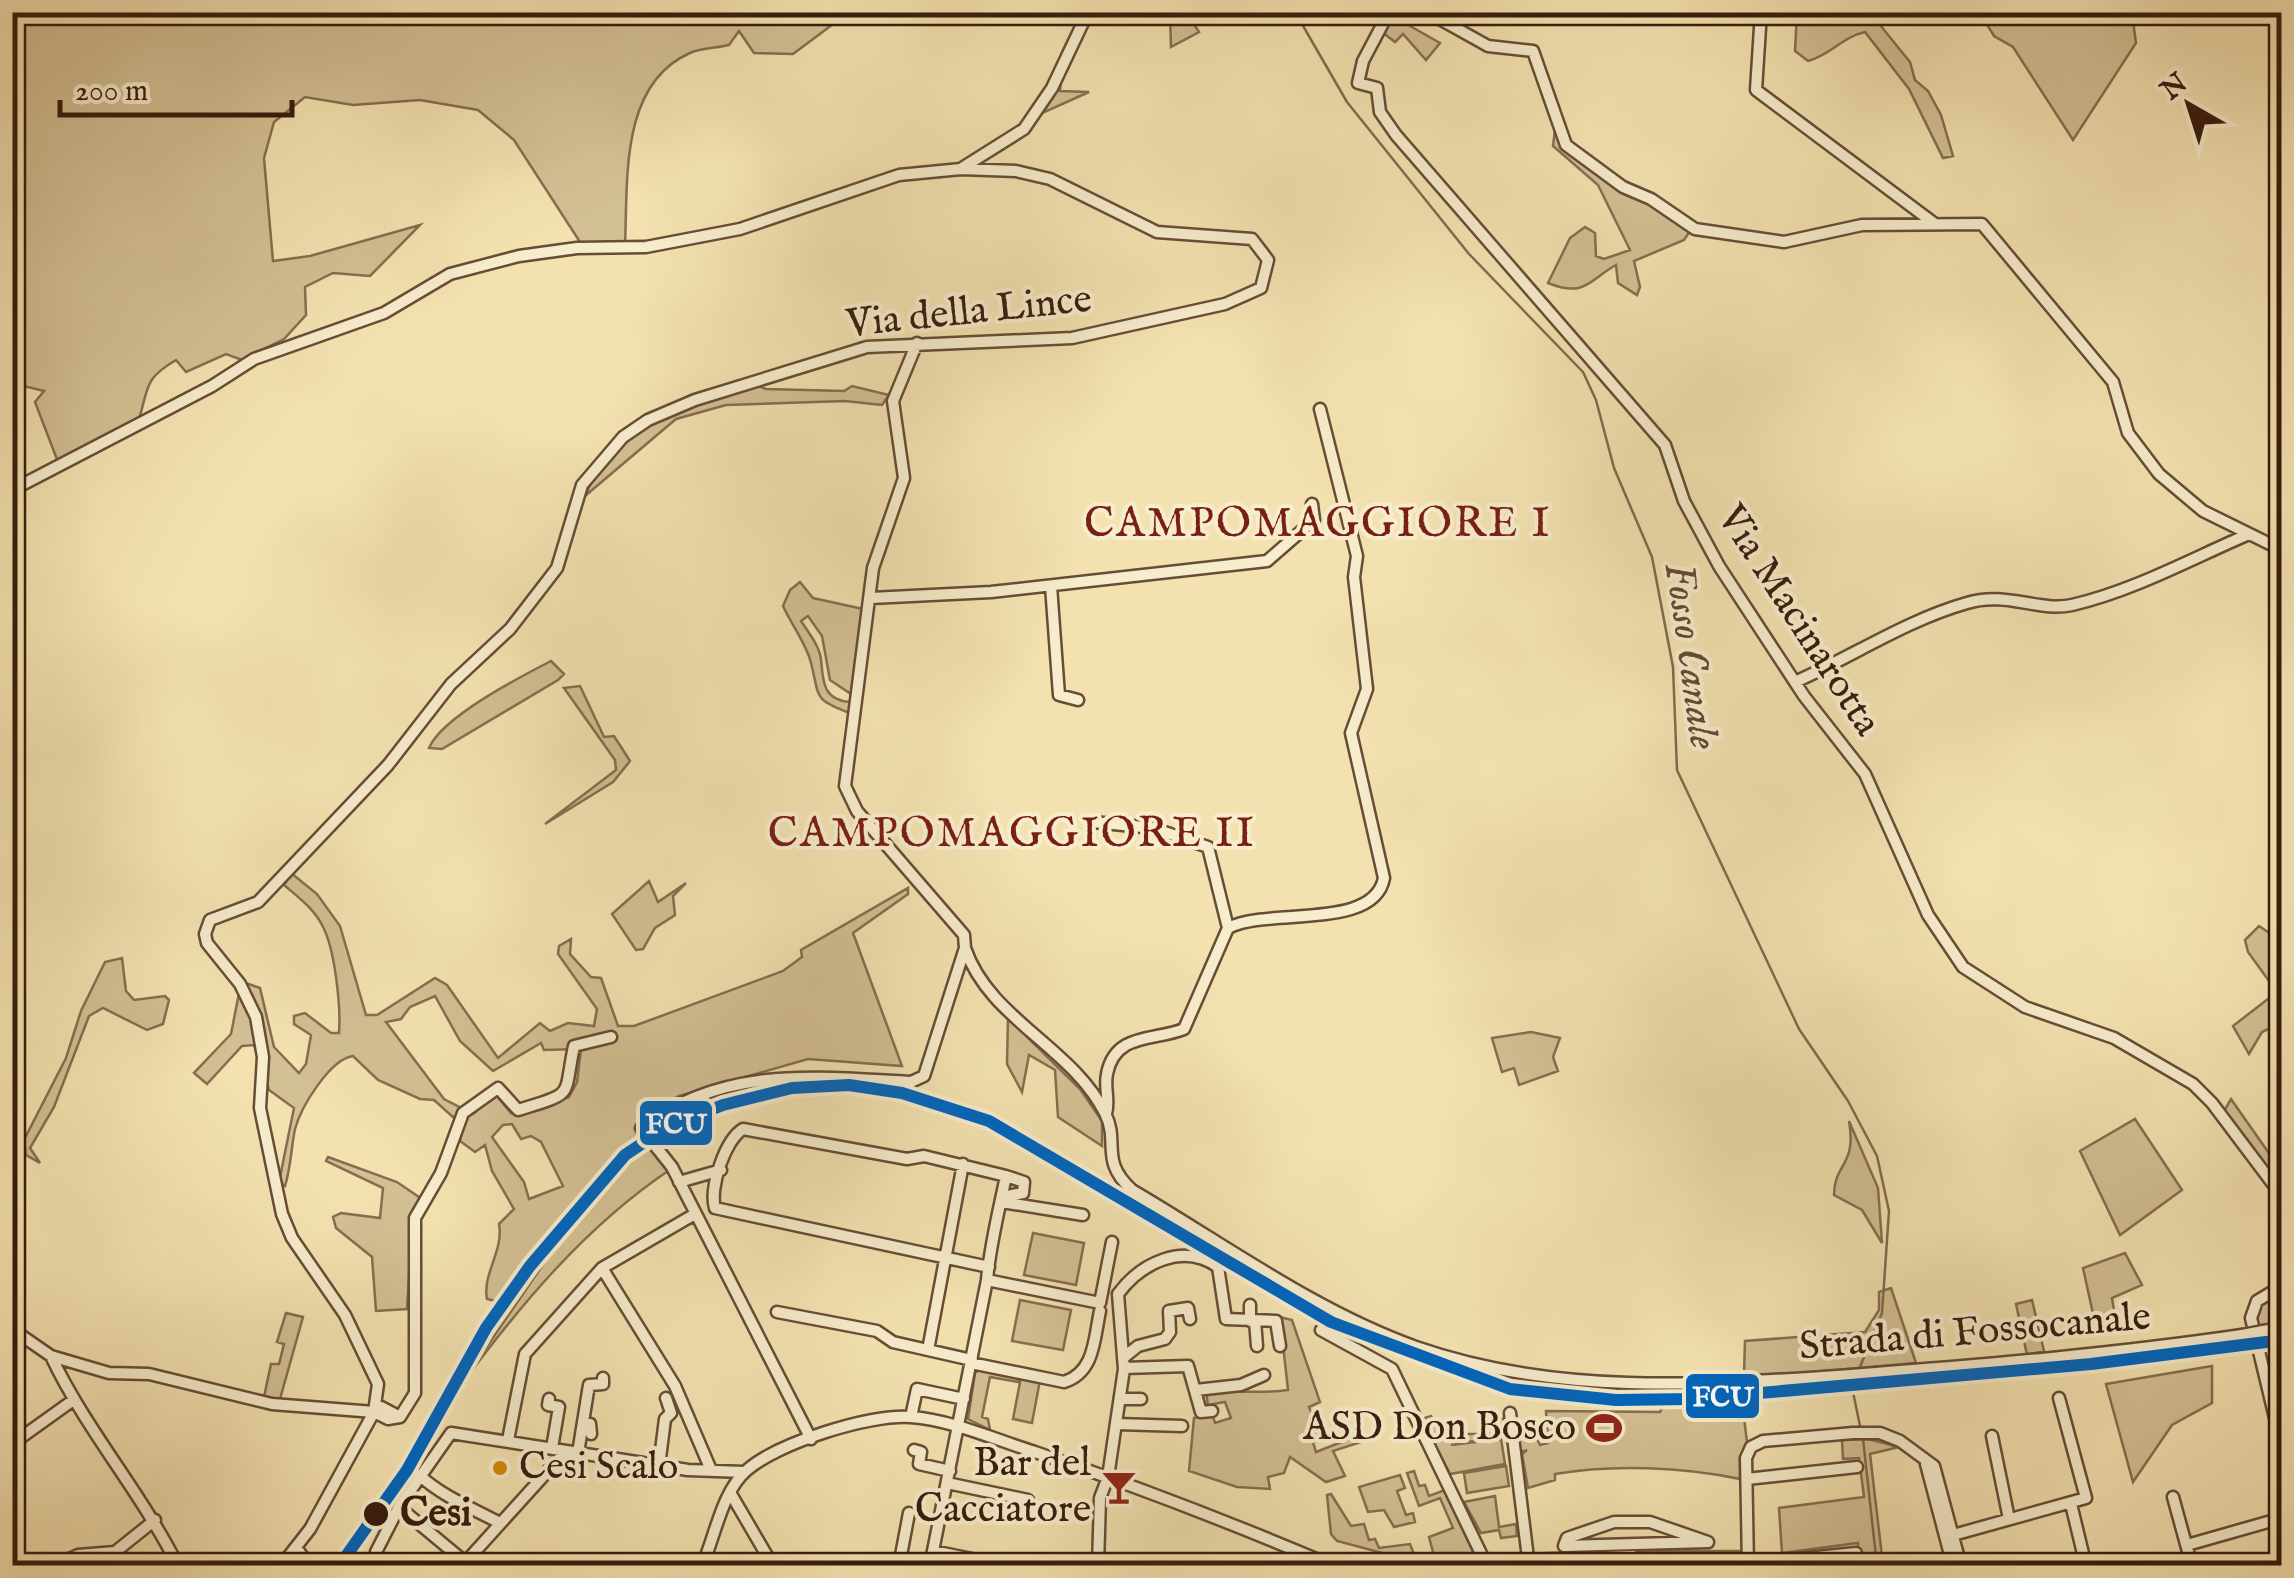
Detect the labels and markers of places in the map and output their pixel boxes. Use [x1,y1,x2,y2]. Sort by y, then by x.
place label: ASD Don Bosco [1302,1403,1576,1454]
sports icon: ASD Don Bosco [1585,1409,1623,1447]
place label: Bar del Cacciatore [915,1439,1091,1536]
place label: Cesi Scalo [519,1444,678,1492]
marker: Cesi Scalo [490,1458,510,1478]
bar icon: Bar del Cacciatore [1100,1468,1138,1506]
place label: Cesi [400,1489,472,1540]
marker: Cesi [361,1499,391,1529]

